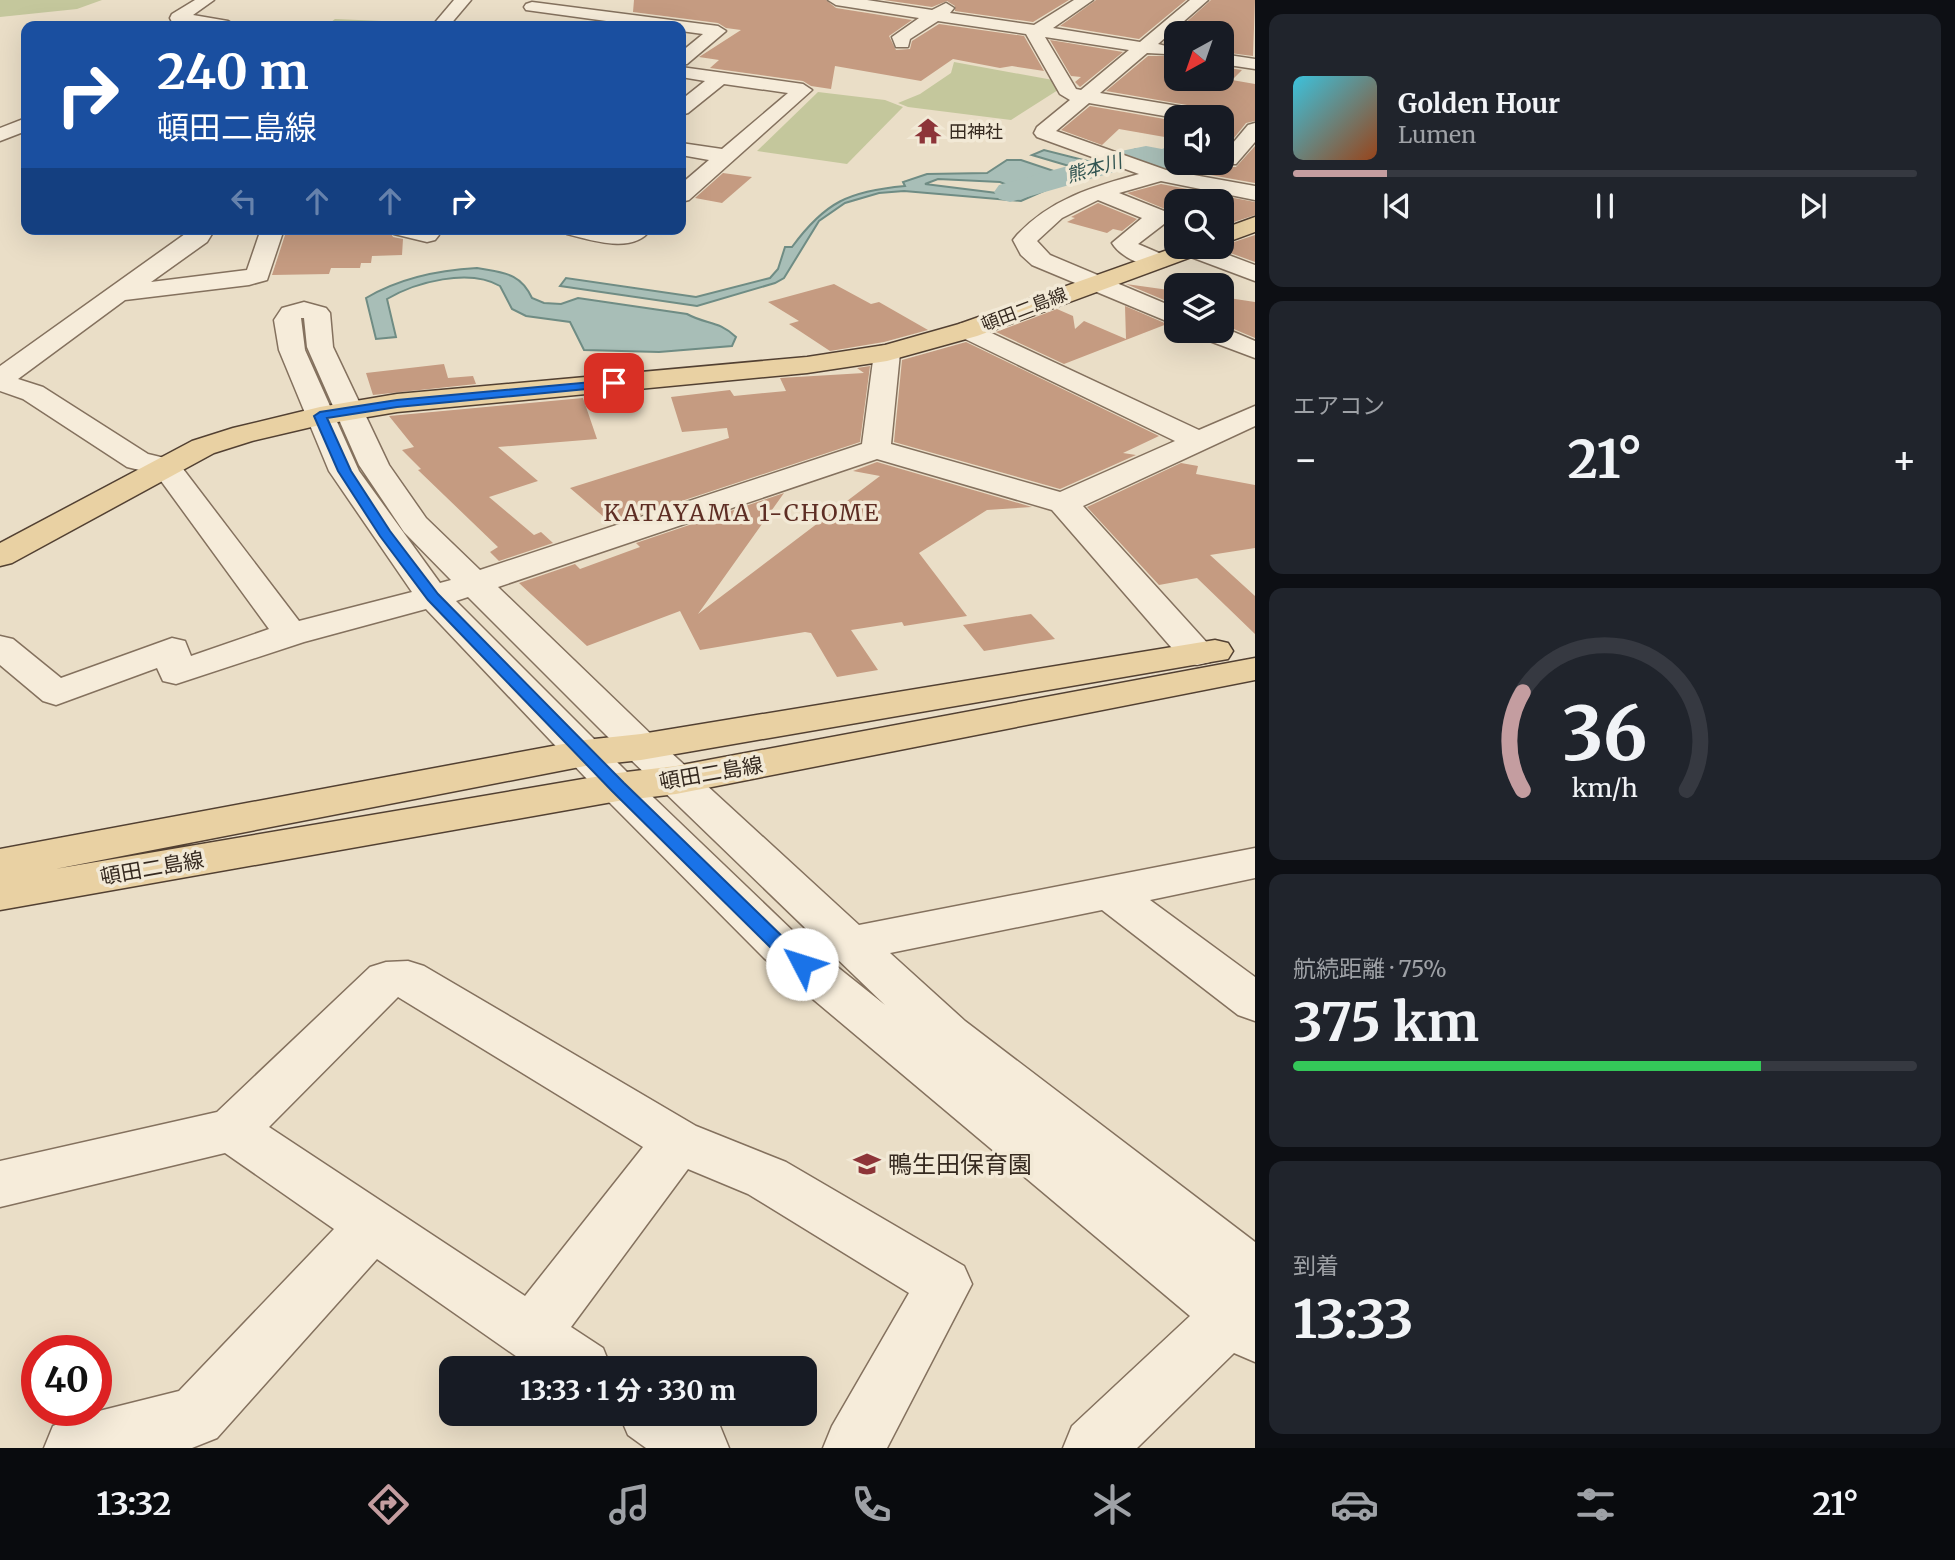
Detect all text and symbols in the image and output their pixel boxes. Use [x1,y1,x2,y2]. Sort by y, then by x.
north arrow [1164,21,1234,91]
map controls [1164,21,1234,343]
text: 240 m [157,41,309,102]
icon: right [42,49,133,140]
text: Golden Hour [1398,87,1560,120]
button: sound [1164,105,1234,175]
text: 頓田二島線 [157,108,317,148]
temple icon: 田神社 [913,116,943,146]
place label: 田神社 [949,120,1003,143]
text: Lumen [1398,120,1476,149]
water label: 熊本川 [1063,148,1127,187]
icon: left [225,182,263,220]
icon: ahead [298,182,336,220]
icon: ahead [371,182,409,220]
icon: right [444,182,482,220]
icon: previous [1378,187,1416,225]
icon: pause [1586,187,1624,225]
icon: next [1794,187,1832,225]
button: search [1164,189,1234,259]
button: layers [1164,273,1234,343]
street label: 頓田二島線 [978,282,1070,336]
pin [584,353,644,413]
icon: arrive [595,364,633,402]
text: エアコン [1293,391,1385,420]
text: 21° [1567,427,1643,492]
text: − [1293,436,1318,483]
text: + [1892,436,1917,483]
district label: KATAYAMA 1-CHOME [604,498,880,527]
text: 36 [1562,688,1648,780]
street label: 頓田二島線 [657,751,765,795]
text: km/h [1572,772,1638,804]
street label: 頓田二島線 [98,846,206,890]
position arrow [765,927,839,1001]
text: 航続距離 · 75% [1293,954,1447,983]
text: 375 km [1293,990,1479,1055]
school or university icon: 鴨生田保育園 [852,1149,882,1179]
place label: 鴨生田保育園 [888,1149,1032,1180]
text: 到着 [1293,1251,1339,1280]
text: 13:33 [1293,1287,1414,1352]
speed limit sign: 40 [21,1335,112,1426]
text: 13:33 · 1 分 · 330 m [520,1374,736,1407]
icon: directions [364,1480,413,1529]
icon: music [605,1480,654,1529]
icon: phone [847,1480,896,1529]
icon: climate [1088,1480,1137,1529]
icon: car [1330,1480,1379,1529]
icon: filters [1571,1480,1620,1529]
text: 13:32 [96,1484,171,1524]
text: 21° [1812,1484,1859,1524]

